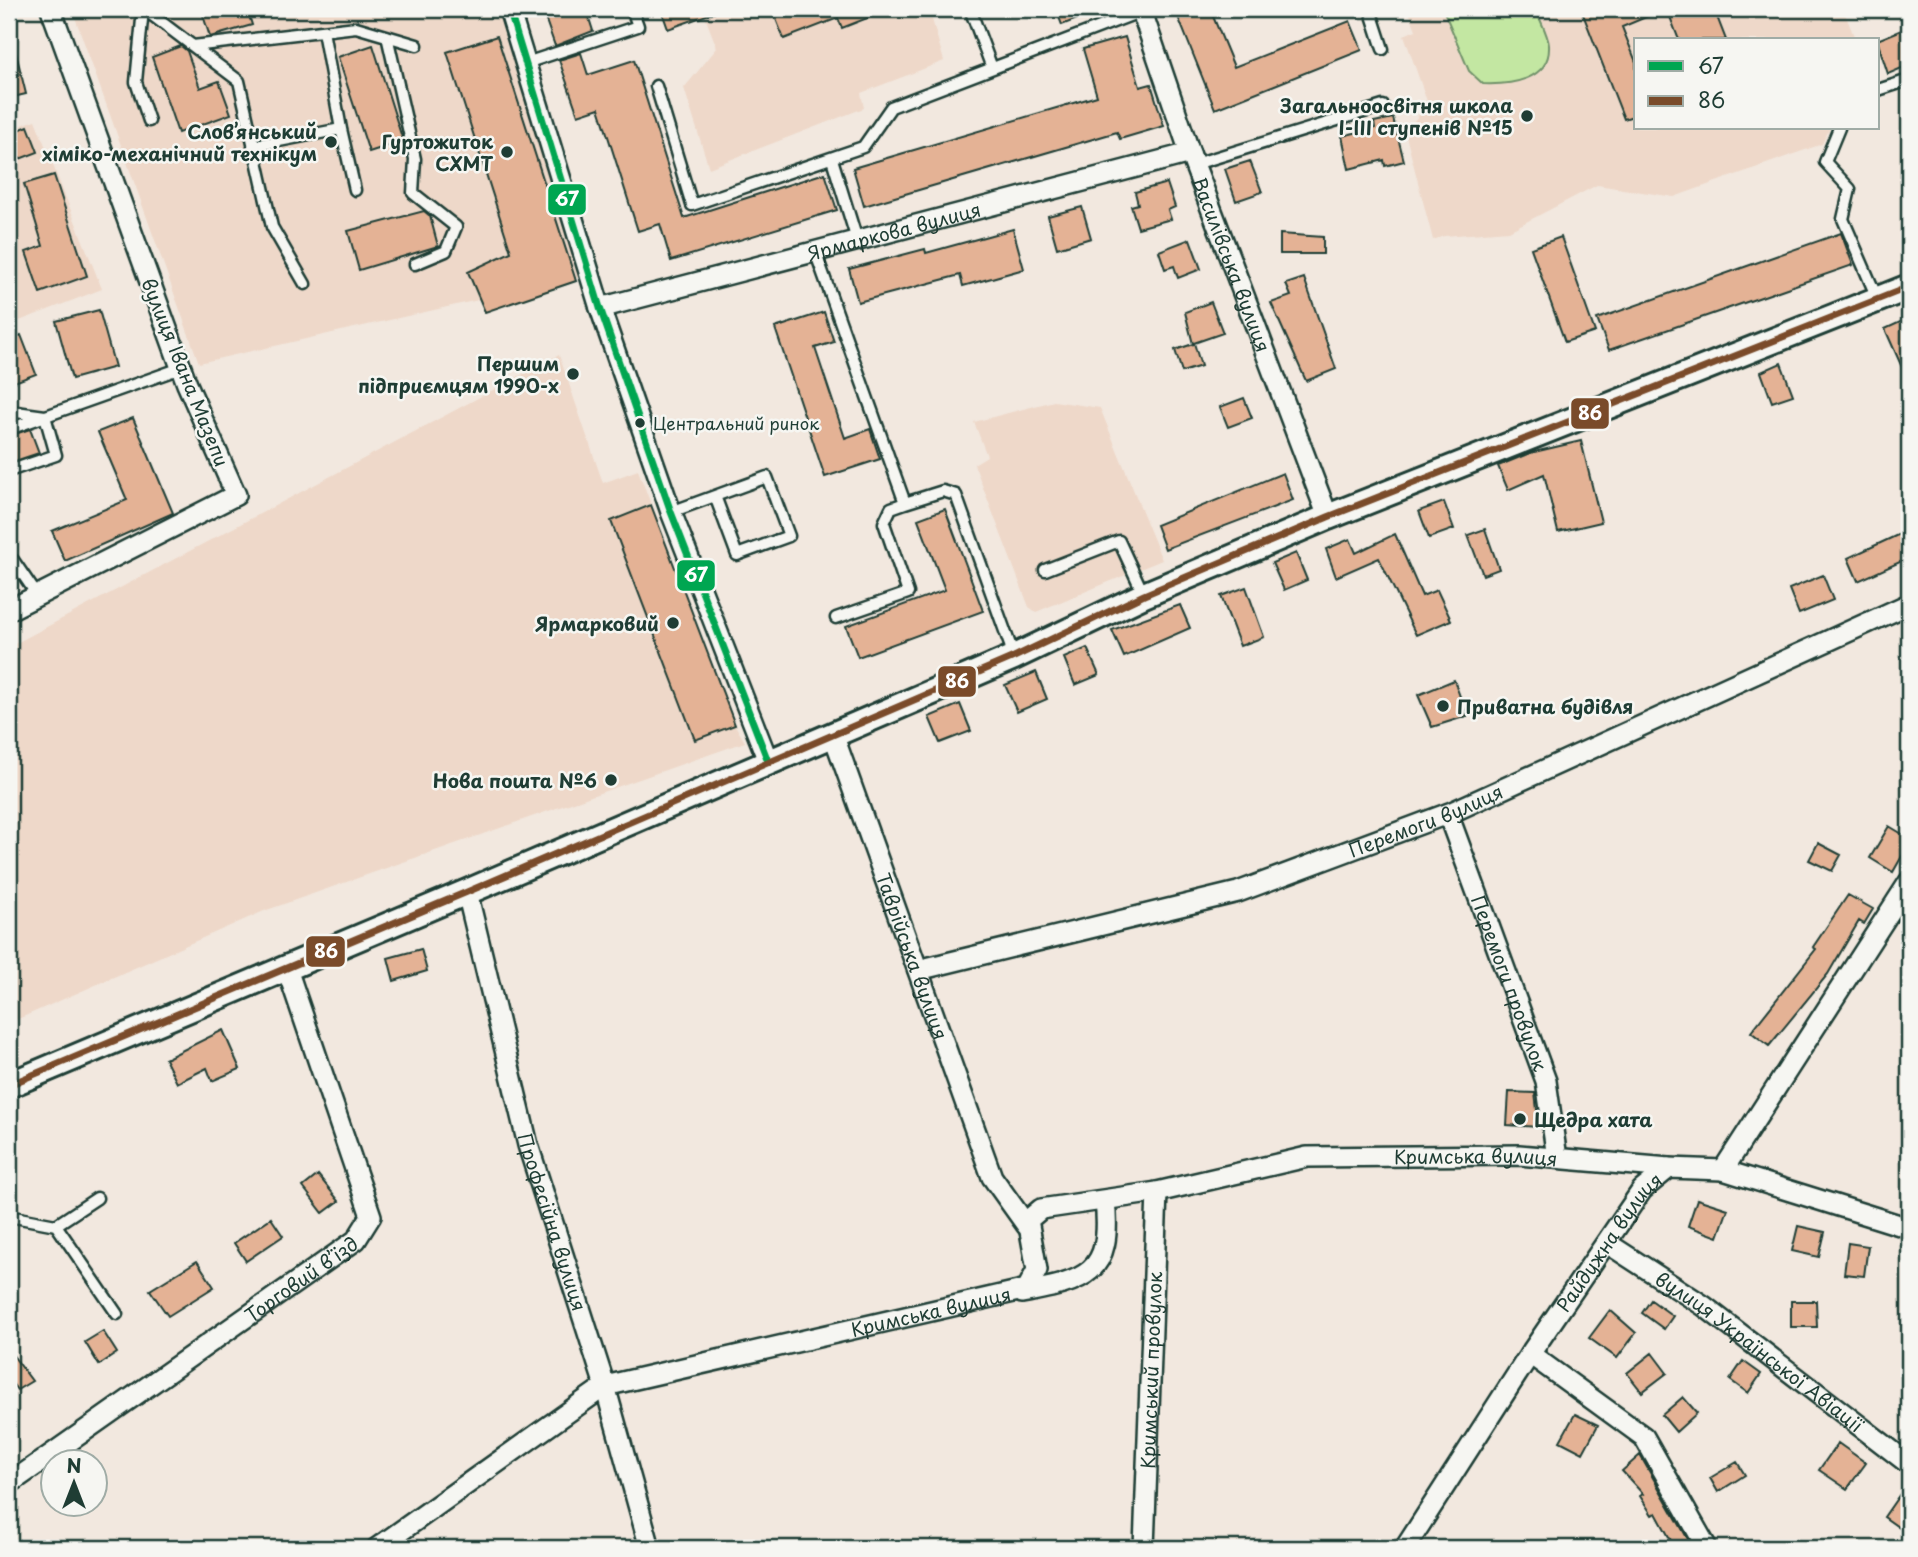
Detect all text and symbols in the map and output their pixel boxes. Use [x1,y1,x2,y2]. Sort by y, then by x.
legend [1634,38,1880,130]
text: 67 [1698,49,1724,81]
text: 86 [1698,83,1725,115]
place label: Загальноосвітня школа І-ІІІ ступенів №15 [1279,91,1513,141]
marker: Загальноосвітня школа І-ІІІ ступенів №15 [1519,108,1535,124]
place label: Слов’янський хіміко-механічний технікум [42,117,317,167]
place label: Гуртожиток СХМТ [381,127,494,177]
marker: Слов’янський хіміко-механічний технікум [323,134,339,150]
marker: Гуртожиток СХМТ [499,144,515,160]
street label: Василівська вулиця [1186,173,1278,356]
line badge: 67 [547,183,587,216]
text: 67 [555,184,579,212]
street label: Ярмаркова вулиця [804,195,984,267]
street label: вулиця Івана Мазепи [135,274,237,470]
place label: Першим підприємцям 1990-х [358,349,559,399]
marker: Першим підприємцям 1990-х [565,366,581,382]
line badge: 86 [1570,397,1610,430]
text: 86 [1578,398,1602,426]
place label: Центральний ринок [653,410,820,436]
marker: Центральний ринок [633,416,647,430]
line badge: 67 [676,559,716,592]
text: 67 [684,560,708,588]
place label: Ярмарковий [534,609,659,637]
marker: Ярмарковий [665,615,681,631]
line badge: 86 [937,665,977,698]
text: 86 [945,666,969,694]
place label: Приватна будівля [1457,692,1633,720]
marker: Приватна будівля [1435,698,1451,714]
place label: Нова пошта №6 [433,766,597,794]
marker: Нова пошта №6 [603,772,619,788]
street label: Перемоги вулиця [1344,777,1507,864]
street label: Таврійська вулиця [870,869,955,1043]
street label: Перемоги провулок [1465,891,1555,1075]
line badge: 86 [305,935,346,968]
text: 86 [314,936,338,964]
place label: Щедра хата [1534,1105,1653,1133]
marker: Щедра хата [1512,1111,1528,1127]
street label: Професійна вулиця [512,1130,594,1314]
street label: Кримська вулиця [1394,1141,1559,1172]
street label: Райдужна вулиця [1549,1165,1668,1317]
street label: Торговий в’їзд [239,1229,363,1328]
street label: вулиця Української Авіації [1650,1264,1870,1439]
street label: Кримський провулок [1133,1270,1168,1469]
street label: Кримська вулиця [848,1279,1014,1343]
north arrow [38,1448,108,1518]
text: N [66,1451,82,1479]

